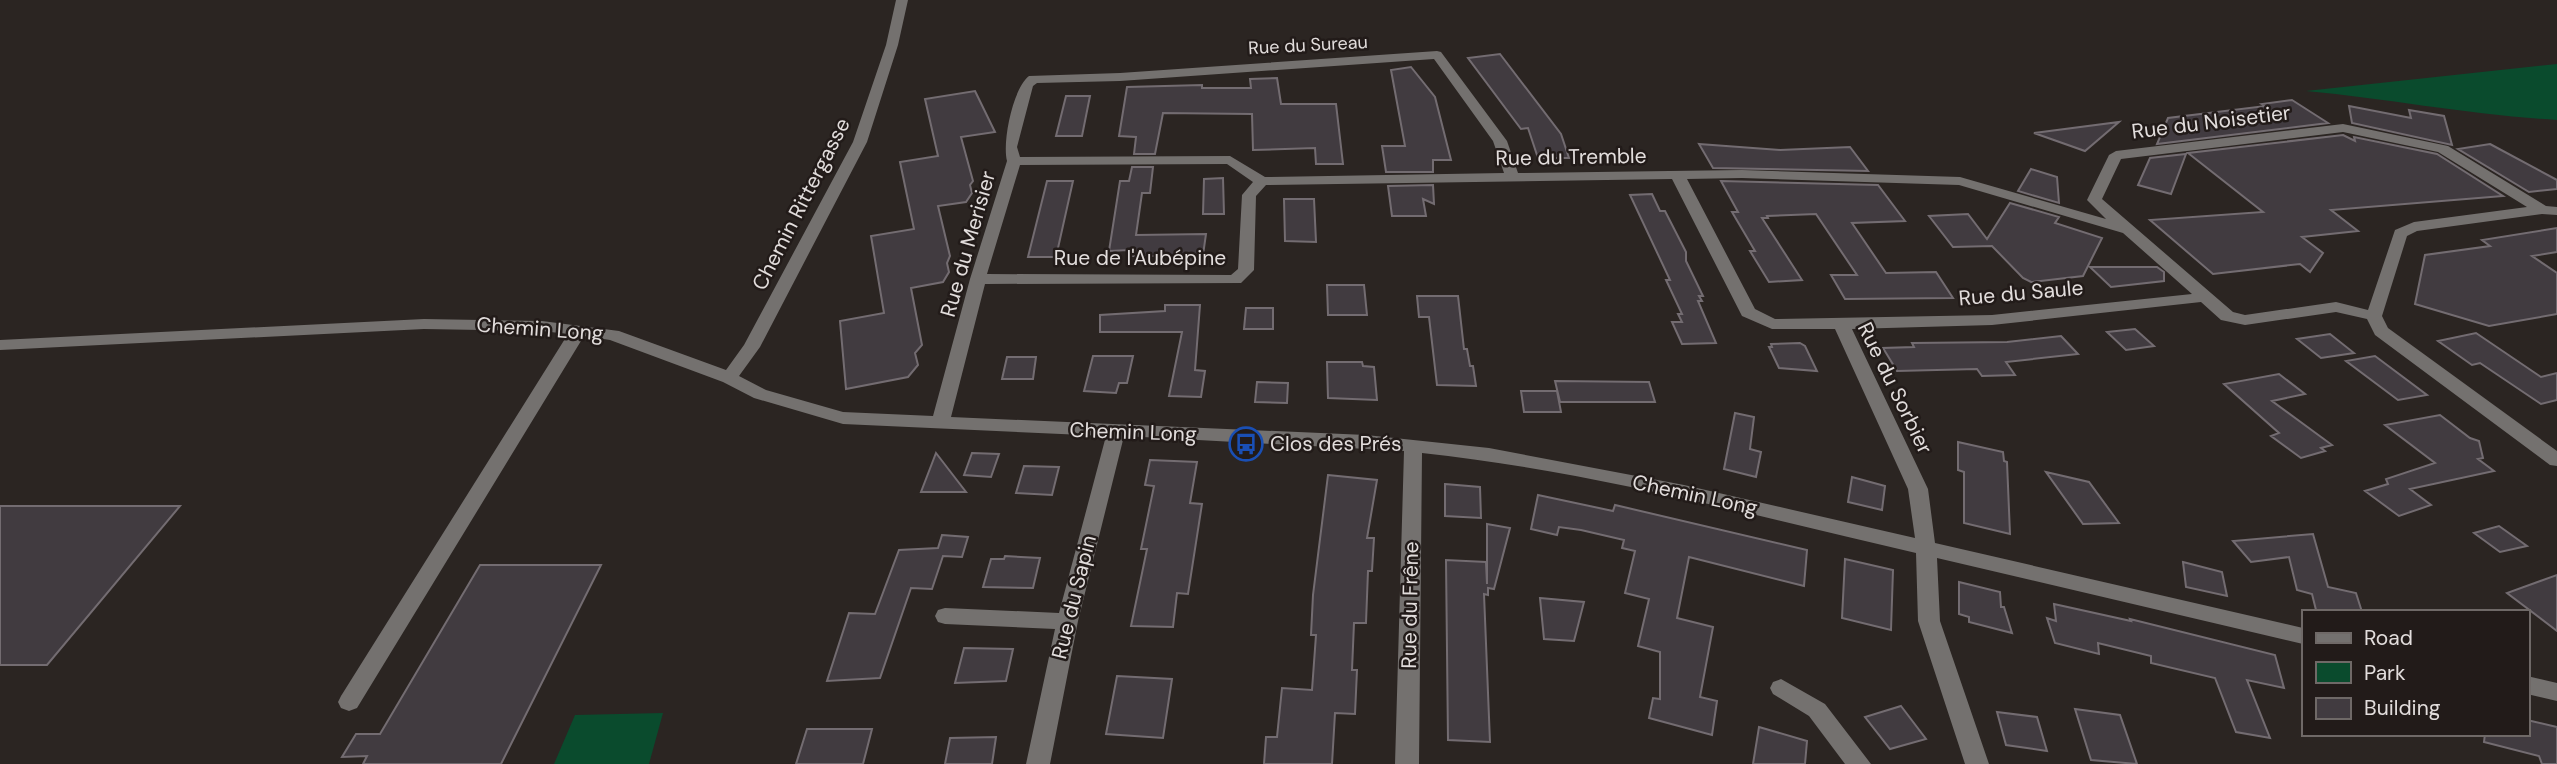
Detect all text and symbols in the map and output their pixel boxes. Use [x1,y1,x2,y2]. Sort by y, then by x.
street label: Rue du Sureau [1248,30,1368,60]
street label: Rue du Noisetier [2130,98,2292,146]
street label: Chemin Rittergasse [745,113,857,295]
street label: Rue du Tremble [1495,142,1647,172]
street label: Rue du Merisier [934,168,1002,320]
street label: Rue de l'Aubépine [1054,244,1226,272]
street label: Rue du Saule [1957,274,2085,312]
street label: Chemin Long [476,311,605,347]
street label: Rue du Sorbier [1851,318,1939,459]
street label: Chemin Long [1069,416,1197,448]
bus stop icon: Clos des Prés [1227,425,1265,463]
place label: Clos des Prés [1270,430,1402,458]
street label: Chemin Long [1630,468,1760,522]
street label: Rue du Sapin [1045,532,1103,662]
street label: Rue du Frêne [1395,541,1425,669]
legend [2302,610,2529,736]
text: Road [2364,624,2413,652]
text: Park [2364,659,2406,687]
text: Building [2364,694,2441,722]

